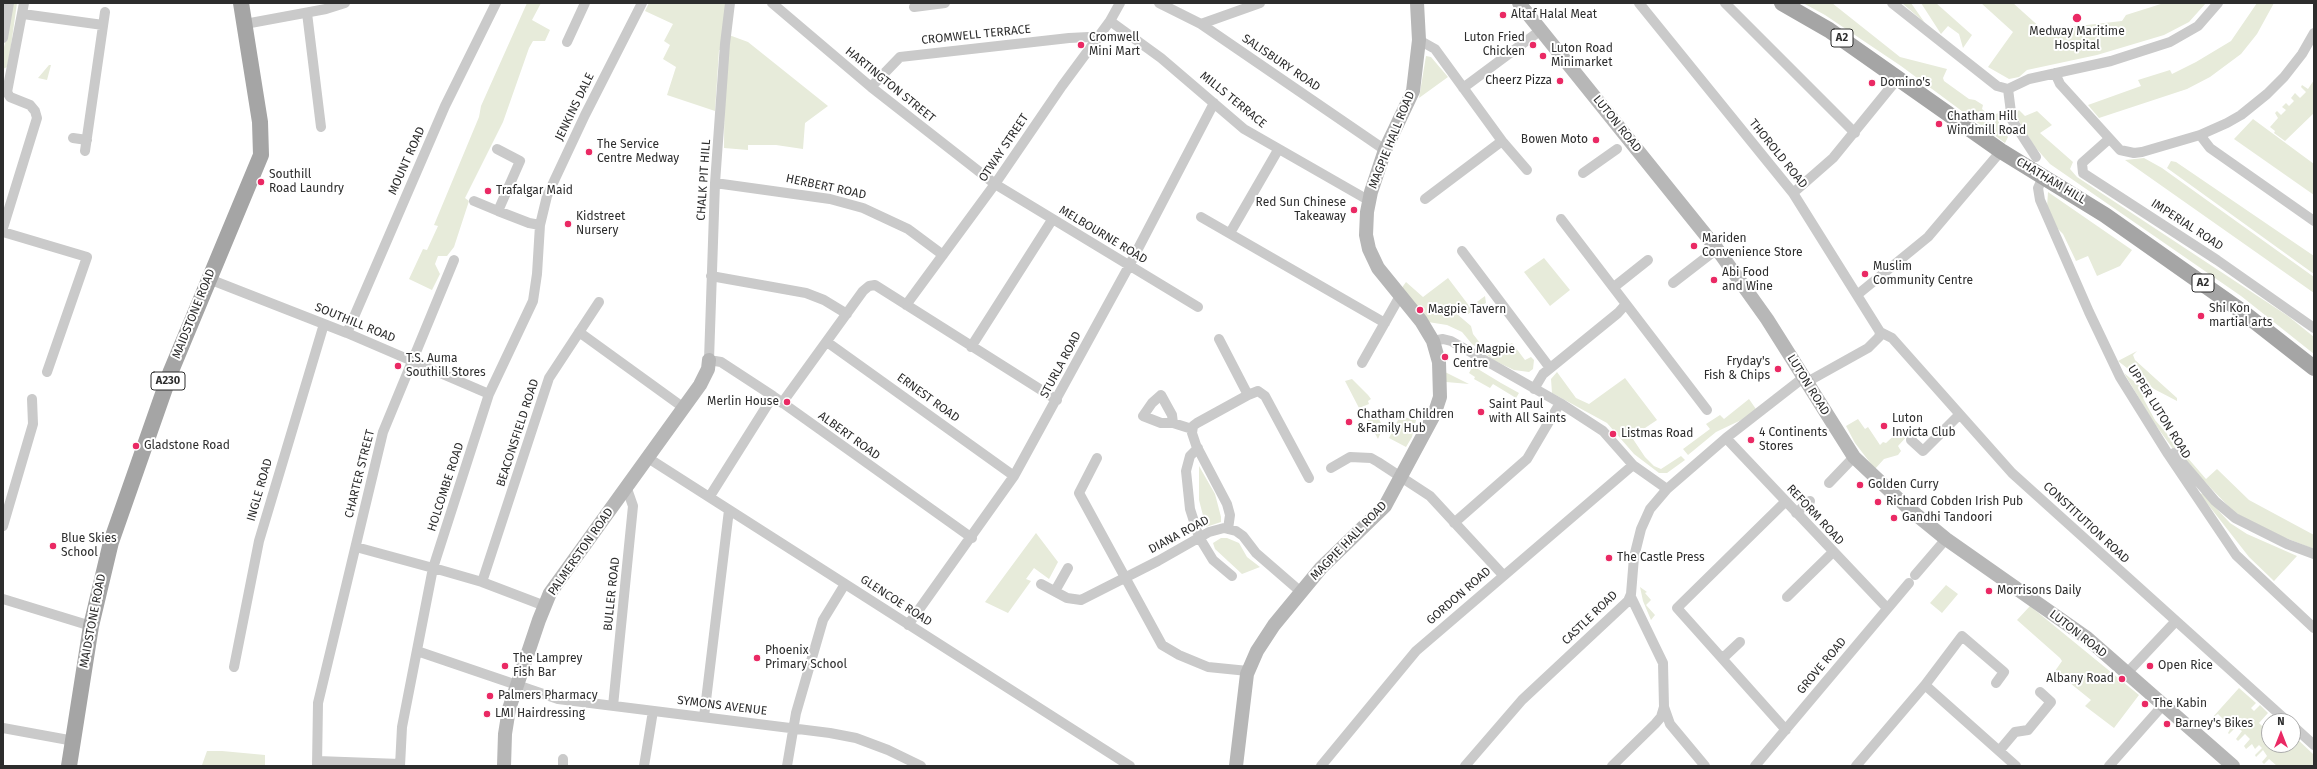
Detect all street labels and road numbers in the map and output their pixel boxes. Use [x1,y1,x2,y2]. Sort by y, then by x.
street label: CROMWELL TERRACE [921,22,1031,48]
road number: A2 [1831,29,1853,47]
street label: SALISBURY ROAD [1239,31,1323,95]
street label: HARTINGTON STREET [842,44,938,126]
street label: MILLS TERRACE [1197,69,1269,131]
street label: JENKINS DALE [552,71,598,143]
street label: MAGPIE HALL ROAD [1366,89,1418,191]
street label: LUTON ROAD [1590,93,1644,155]
street label: OTWAY STREET [976,111,1032,185]
street label: THOROLD ROAD [1746,116,1810,192]
street label: MOUNT ROAD [386,125,428,197]
street label: CHALK PIT HILL [694,139,714,221]
street label: CHATHAM HILL [2014,155,2088,207]
street label: HERBERT ROAD [784,171,868,203]
street label: IMPERIAL ROAD [2148,196,2226,254]
street label: MELBOURNE ROAD [1056,203,1150,267]
street label: MAIDSTONE ROAD [169,267,219,361]
road number: A2 [2192,274,2214,292]
street label: SOUTHILL ROAD [313,300,397,346]
street label: STURLA ROAD [1037,329,1085,401]
street label: LUTON ROAD [1784,352,1832,418]
street label: UPPER LUTON ROAD [2124,362,2194,462]
street label: ERNEST ROAD [894,370,962,426]
road number: A230 [151,372,185,390]
street label: BEACONSFIELD ROAD [494,377,542,489]
street label: ALBERT ROAD [815,409,883,463]
street label: CHARTER STREET [342,428,378,520]
street label: HOLCOMBE ROAD [425,441,467,533]
street label: INGLE ROAD [244,457,276,523]
street label: CONSTITUTION ROAD [2040,479,2132,567]
street label: REFORM ROAD [1783,482,1847,548]
street label: MAGPIE HALL ROAD [1308,499,1390,583]
street label: PALMERSTON ROAD [545,505,617,599]
street label: DIANA ROAD [1146,513,1212,557]
street label: BULLER ROAD [601,556,623,632]
street label: GORDON ROAD [1424,564,1494,628]
street label: GLENCOE ROAD [857,572,935,630]
street label: MAIDSTONE ROAD [77,573,109,669]
street label: CASTLE ROAD [1559,588,1621,648]
street label: LUTON ROAD [2046,607,2110,661]
street label: GROVE ROAD [1794,635,1850,697]
street label: SYMONS AVENUE [676,693,768,719]

